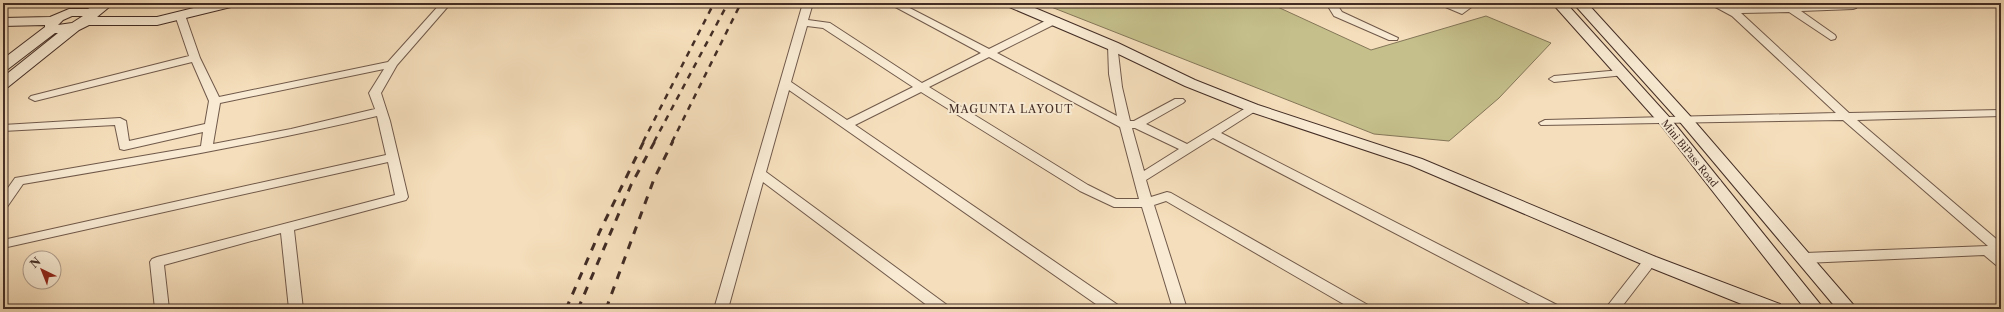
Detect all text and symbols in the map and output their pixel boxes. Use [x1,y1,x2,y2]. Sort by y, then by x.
district label: MAGUNTA LAYOUT [948,102,1074,116]
street label: Mini BiPass Road [1658,117,1721,190]
north arrow [22,250,62,290]
text: N [27,254,44,271]

